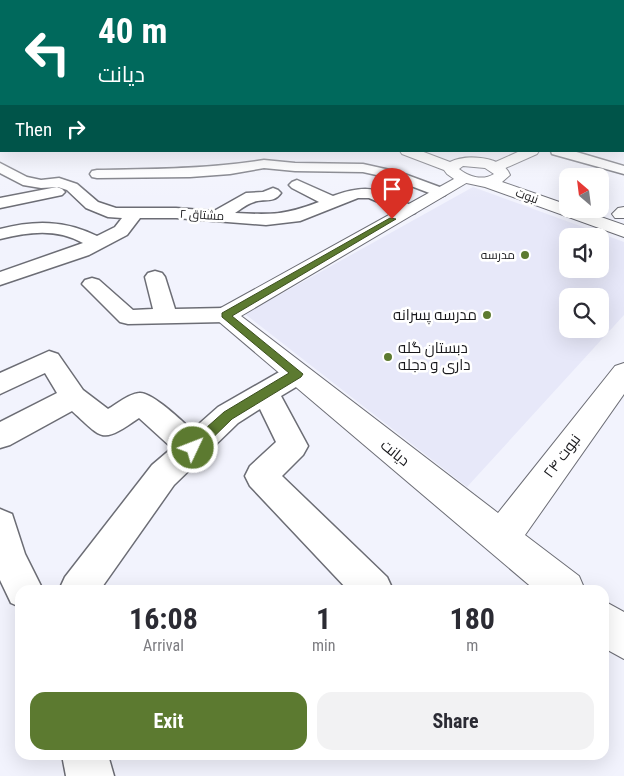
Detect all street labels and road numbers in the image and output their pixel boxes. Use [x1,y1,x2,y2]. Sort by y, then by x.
street label: نبوت [514,185,540,207]
street label: مشتاق ۲ [179,207,225,223]
street label: نبوت ۲۴ [540,431,584,481]
street label: دیانت [377,436,413,470]

